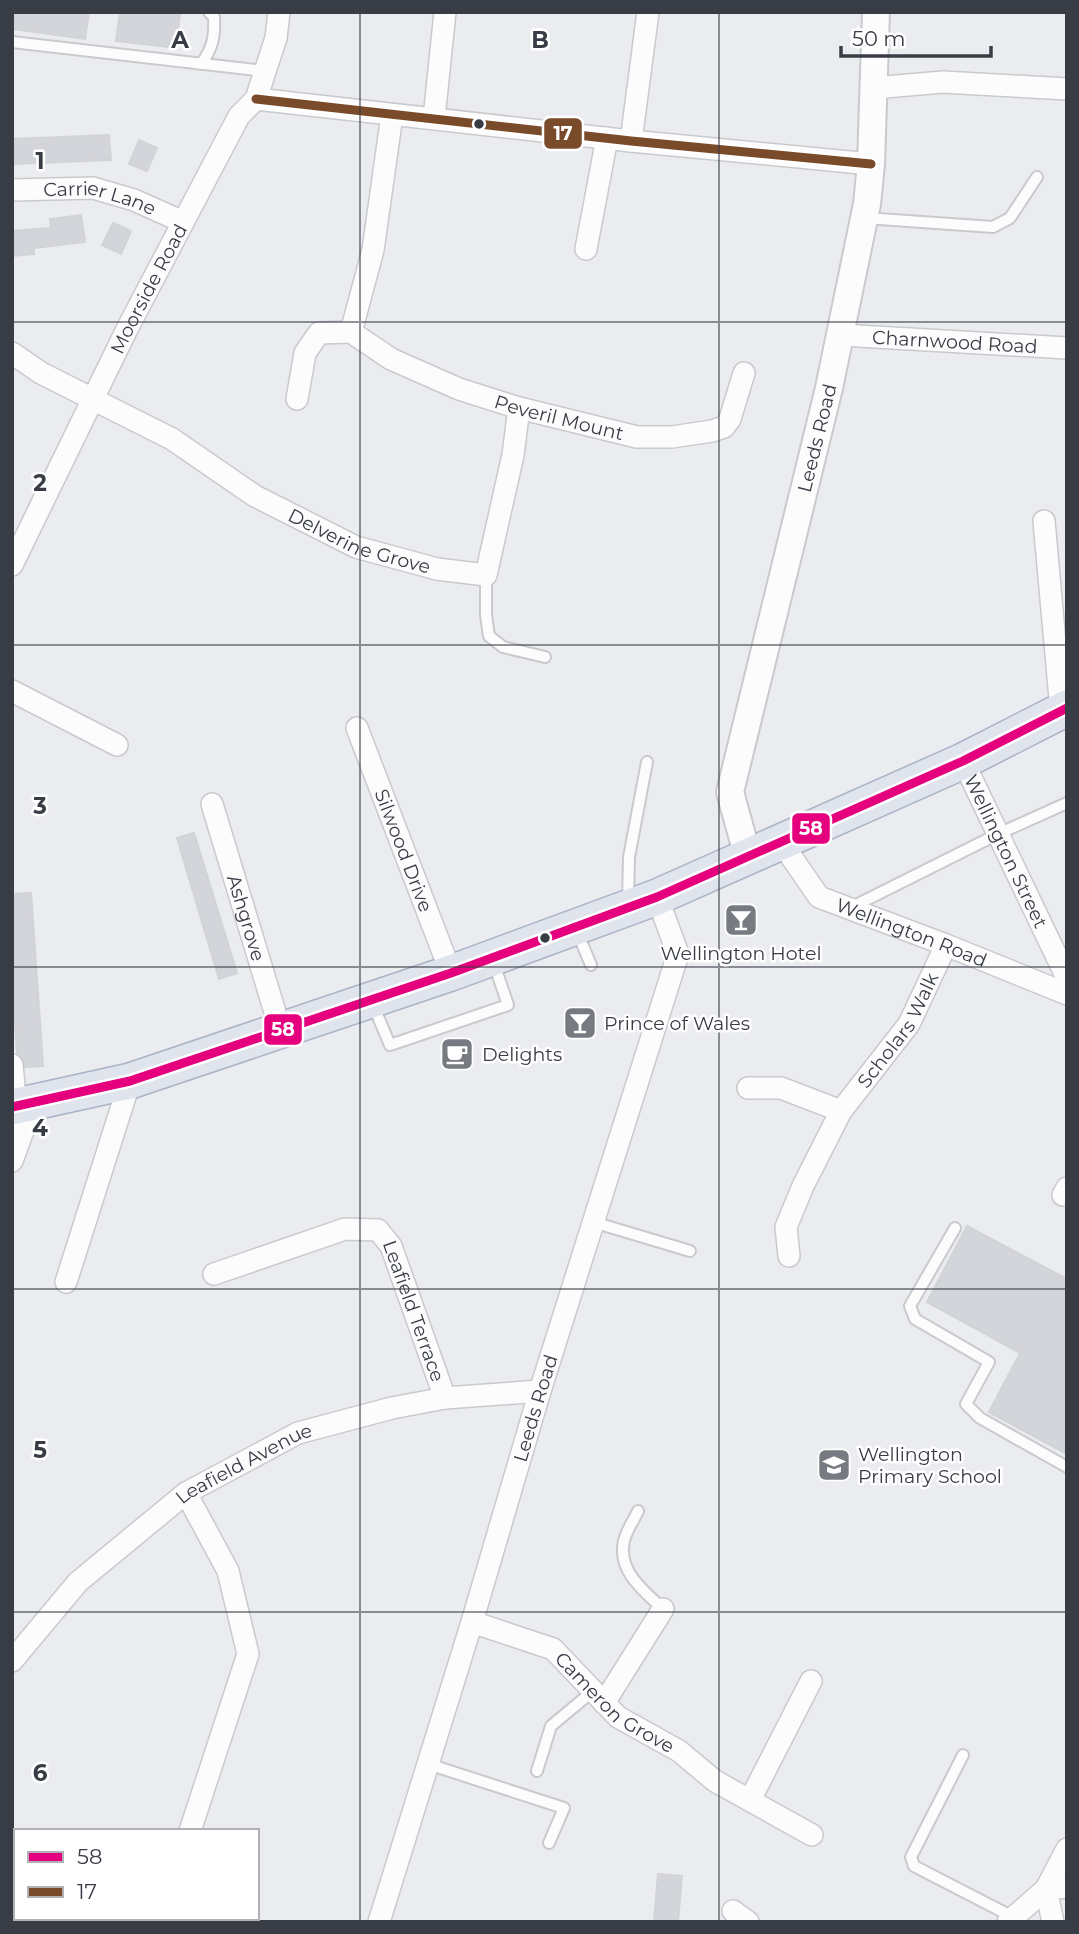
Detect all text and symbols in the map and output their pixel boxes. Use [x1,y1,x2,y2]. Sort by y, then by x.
scale bar [841,14,992,58]
text: A [170,26,189,54]
text: B [531,26,549,54]
text: 50 m [852,26,906,51]
unlabelled marker [472,117,486,131]
line badge: 17 [543,117,583,150]
text: 17 [553,122,573,145]
text: 1 [35,147,45,175]
street label: Carrier Lane [43,176,159,220]
street label: Moorside Road [106,220,192,358]
street label: Charnwood Road [871,326,1038,358]
street label: Leeds Road [793,381,842,495]
street label: Peveril Mount [492,390,626,445]
text: 2 [33,469,47,497]
street label: Delverine Grove [284,504,433,579]
street label: Wellington Street [959,771,1052,932]
street label: Silwood Drive [369,786,437,915]
text: 3 [32,792,47,820]
line badge: 58 [791,812,831,845]
text: 58 [799,817,823,840]
street label: Ashgrove [222,872,270,964]
street label: Wellington Road [833,894,990,972]
bar icon: Wellington Hotel [722,901,760,939]
unlabelled marker [538,931,552,945]
place label: Wellington Hotel [660,942,822,965]
street label: Scholars Walk [853,969,944,1092]
bar icon: Prince of Wales [561,1004,599,1042]
place label: Prince of Wales [604,1012,750,1035]
line badge: 58 [263,1013,303,1046]
text: 58 [271,1018,295,1041]
cafe icon: Delights [438,1035,476,1073]
place label: Delights [482,1043,562,1066]
text: 4 [32,1114,48,1142]
street label: Leafield Terrace [378,1237,449,1385]
street label: Leeds Road [509,1352,563,1465]
street label: Leafield Avenue [171,1419,314,1509]
text: 5 [33,1436,47,1464]
place label: Wellington Primary School [858,1443,1002,1488]
school or university icon: Wellington Primary School [815,1446,853,1484]
street label: Cameron Grove [550,1647,678,1758]
text: 6 [33,1759,48,1787]
legend [14,1829,259,1920]
text: 58 [77,1844,102,1869]
text: 17 [77,1879,97,1904]

